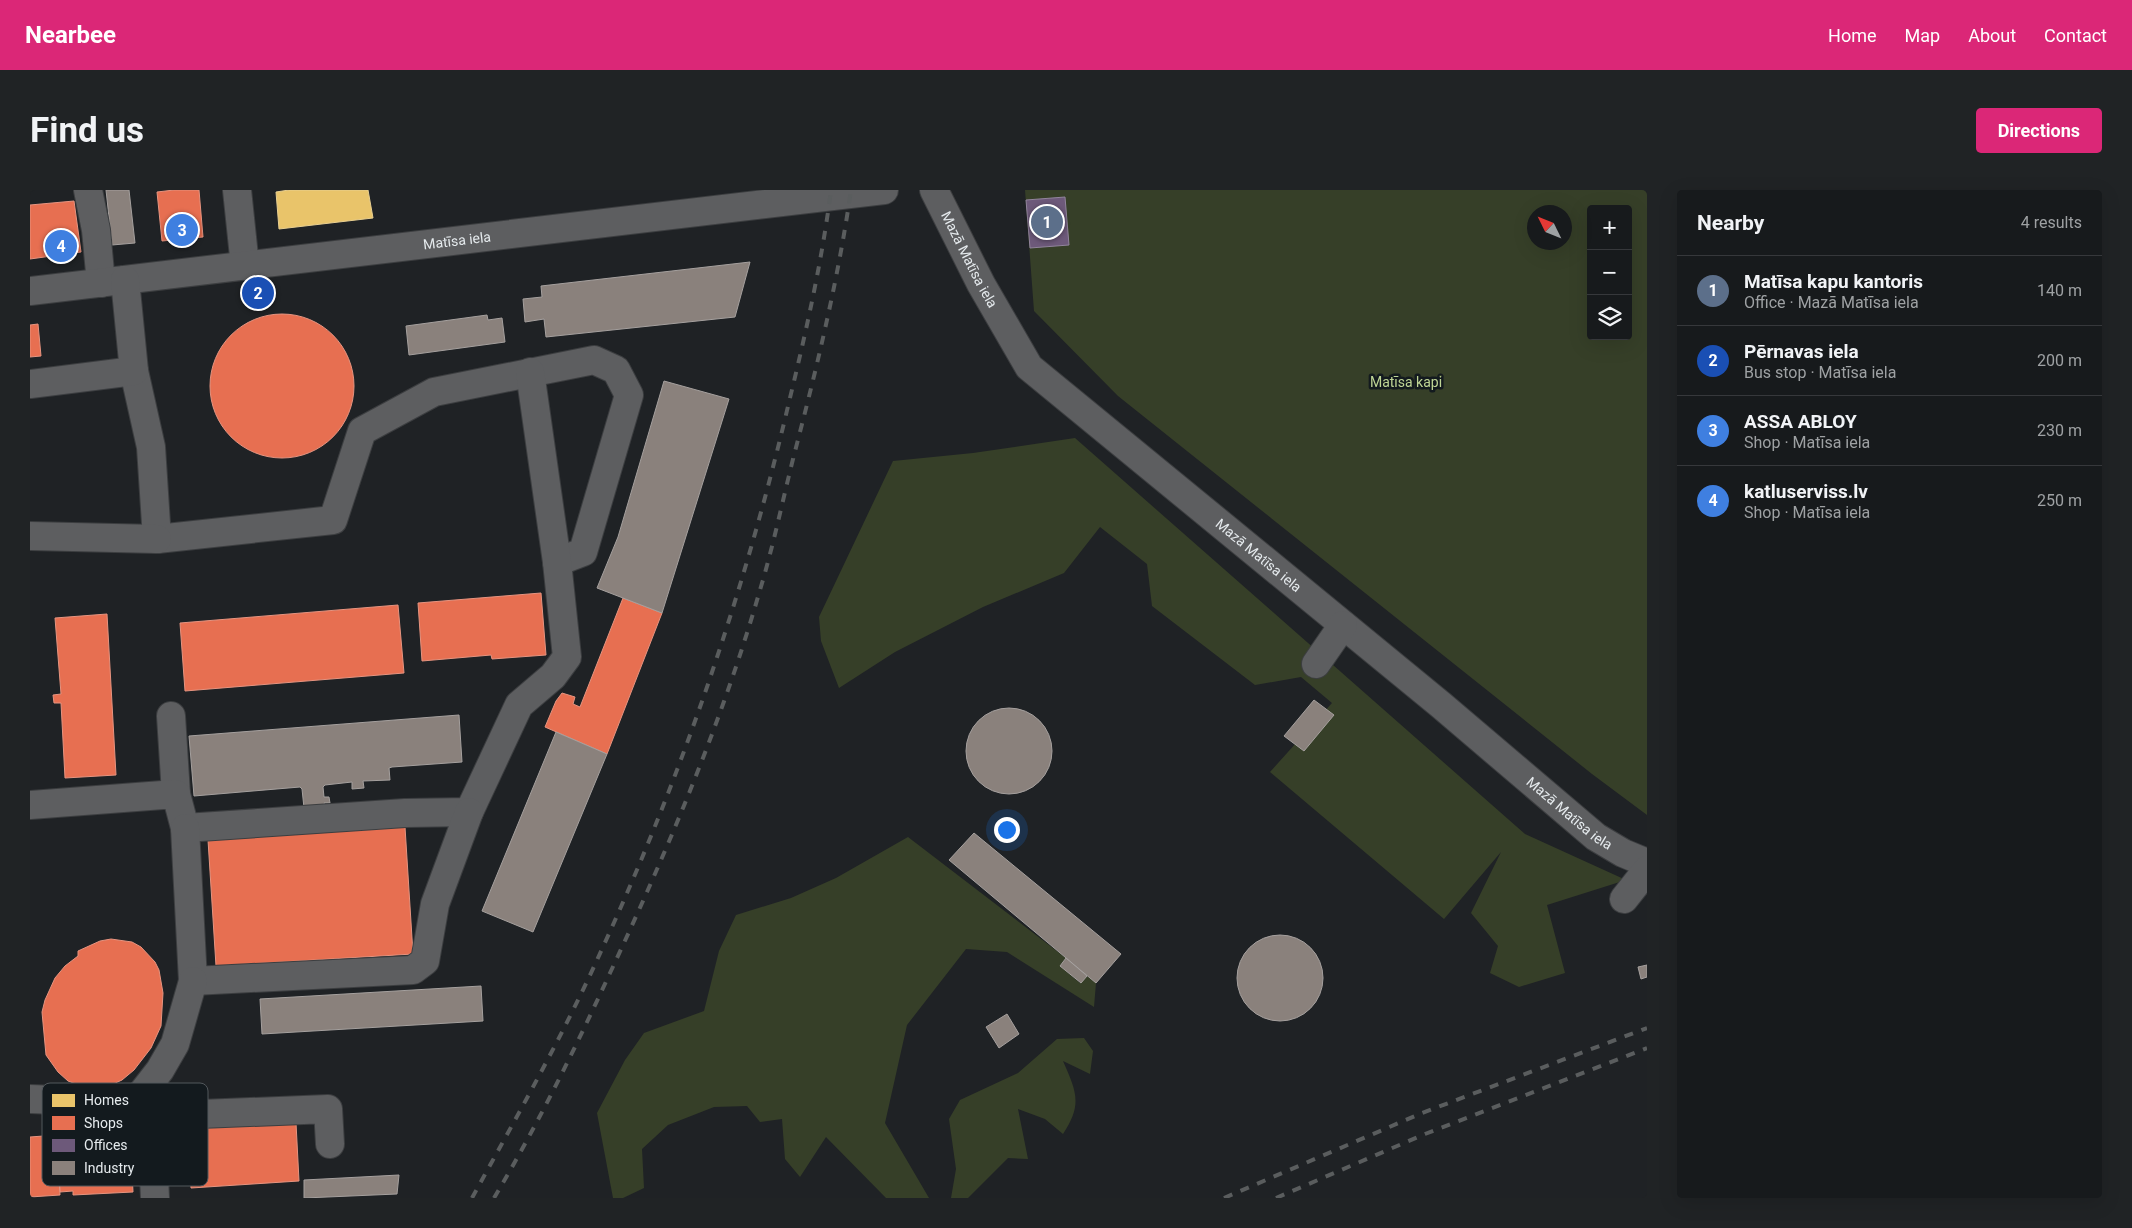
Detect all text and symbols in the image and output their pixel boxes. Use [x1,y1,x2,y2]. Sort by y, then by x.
text: Nearbee [25,21,116,49]
text: Home [1828,25,1877,46]
text: Map [1905,25,1940,46]
text: About [1968,25,2016,46]
text: Contact [2044,25,2107,46]
button: Directions [1976,108,2102,153]
text: Find us [30,110,144,151]
pin: 1 [1031,203,1063,241]
north arrow [1527,205,1572,250]
map controls [1587,205,1632,340]
button: + [1587,205,1632,250]
street label: Mazā Matīsa iela [938,209,1001,310]
pin: 3 [166,211,198,249]
text: Nearby [1697,211,1764,235]
text: 4 results [2021,213,2082,232]
pin: 4 [45,227,77,265]
street label: Matīsa iela [422,229,492,252]
button: − [1587,250,1632,295]
text: Matīsa kapu kantoris [1744,270,1923,293]
pin: 2 [242,274,274,312]
text: 1 [1708,281,1718,300]
text: 140 m [2037,281,2082,300]
text: Office · Mazā Matīsa iela [1744,293,1919,312]
button: layers [1587,295,1632,340]
text: Pērnavas iela [1744,340,1859,363]
text: 2 [1708,351,1718,370]
text: 200 m [2037,351,2082,370]
text: Bus stop · Matīsa iela [1744,363,1896,382]
park label: Matīsa kapi [1370,374,1442,390]
text: ASSA ABLOY [1744,410,1857,433]
text: 3 [1708,421,1718,440]
text: 230 m [2037,421,2082,440]
text: Shop · Matīsa iela [1744,433,1870,452]
text: katluserviss.lv [1744,480,1868,503]
text: 4 [1708,491,1718,510]
text: 250 m [2037,491,2082,510]
text: Shop · Matīsa iela [1744,503,1870,522]
street label: Mazā Matīsa iela [1213,516,1305,595]
street label: Mazā Matīsa iela [1523,774,1615,853]
your location [994,817,1020,843]
legend [42,1083,208,1186]
text: Homes [84,1092,129,1108]
text: Shops [84,1115,123,1131]
text: Offices [84,1137,128,1153]
text: Industry [84,1160,135,1176]

